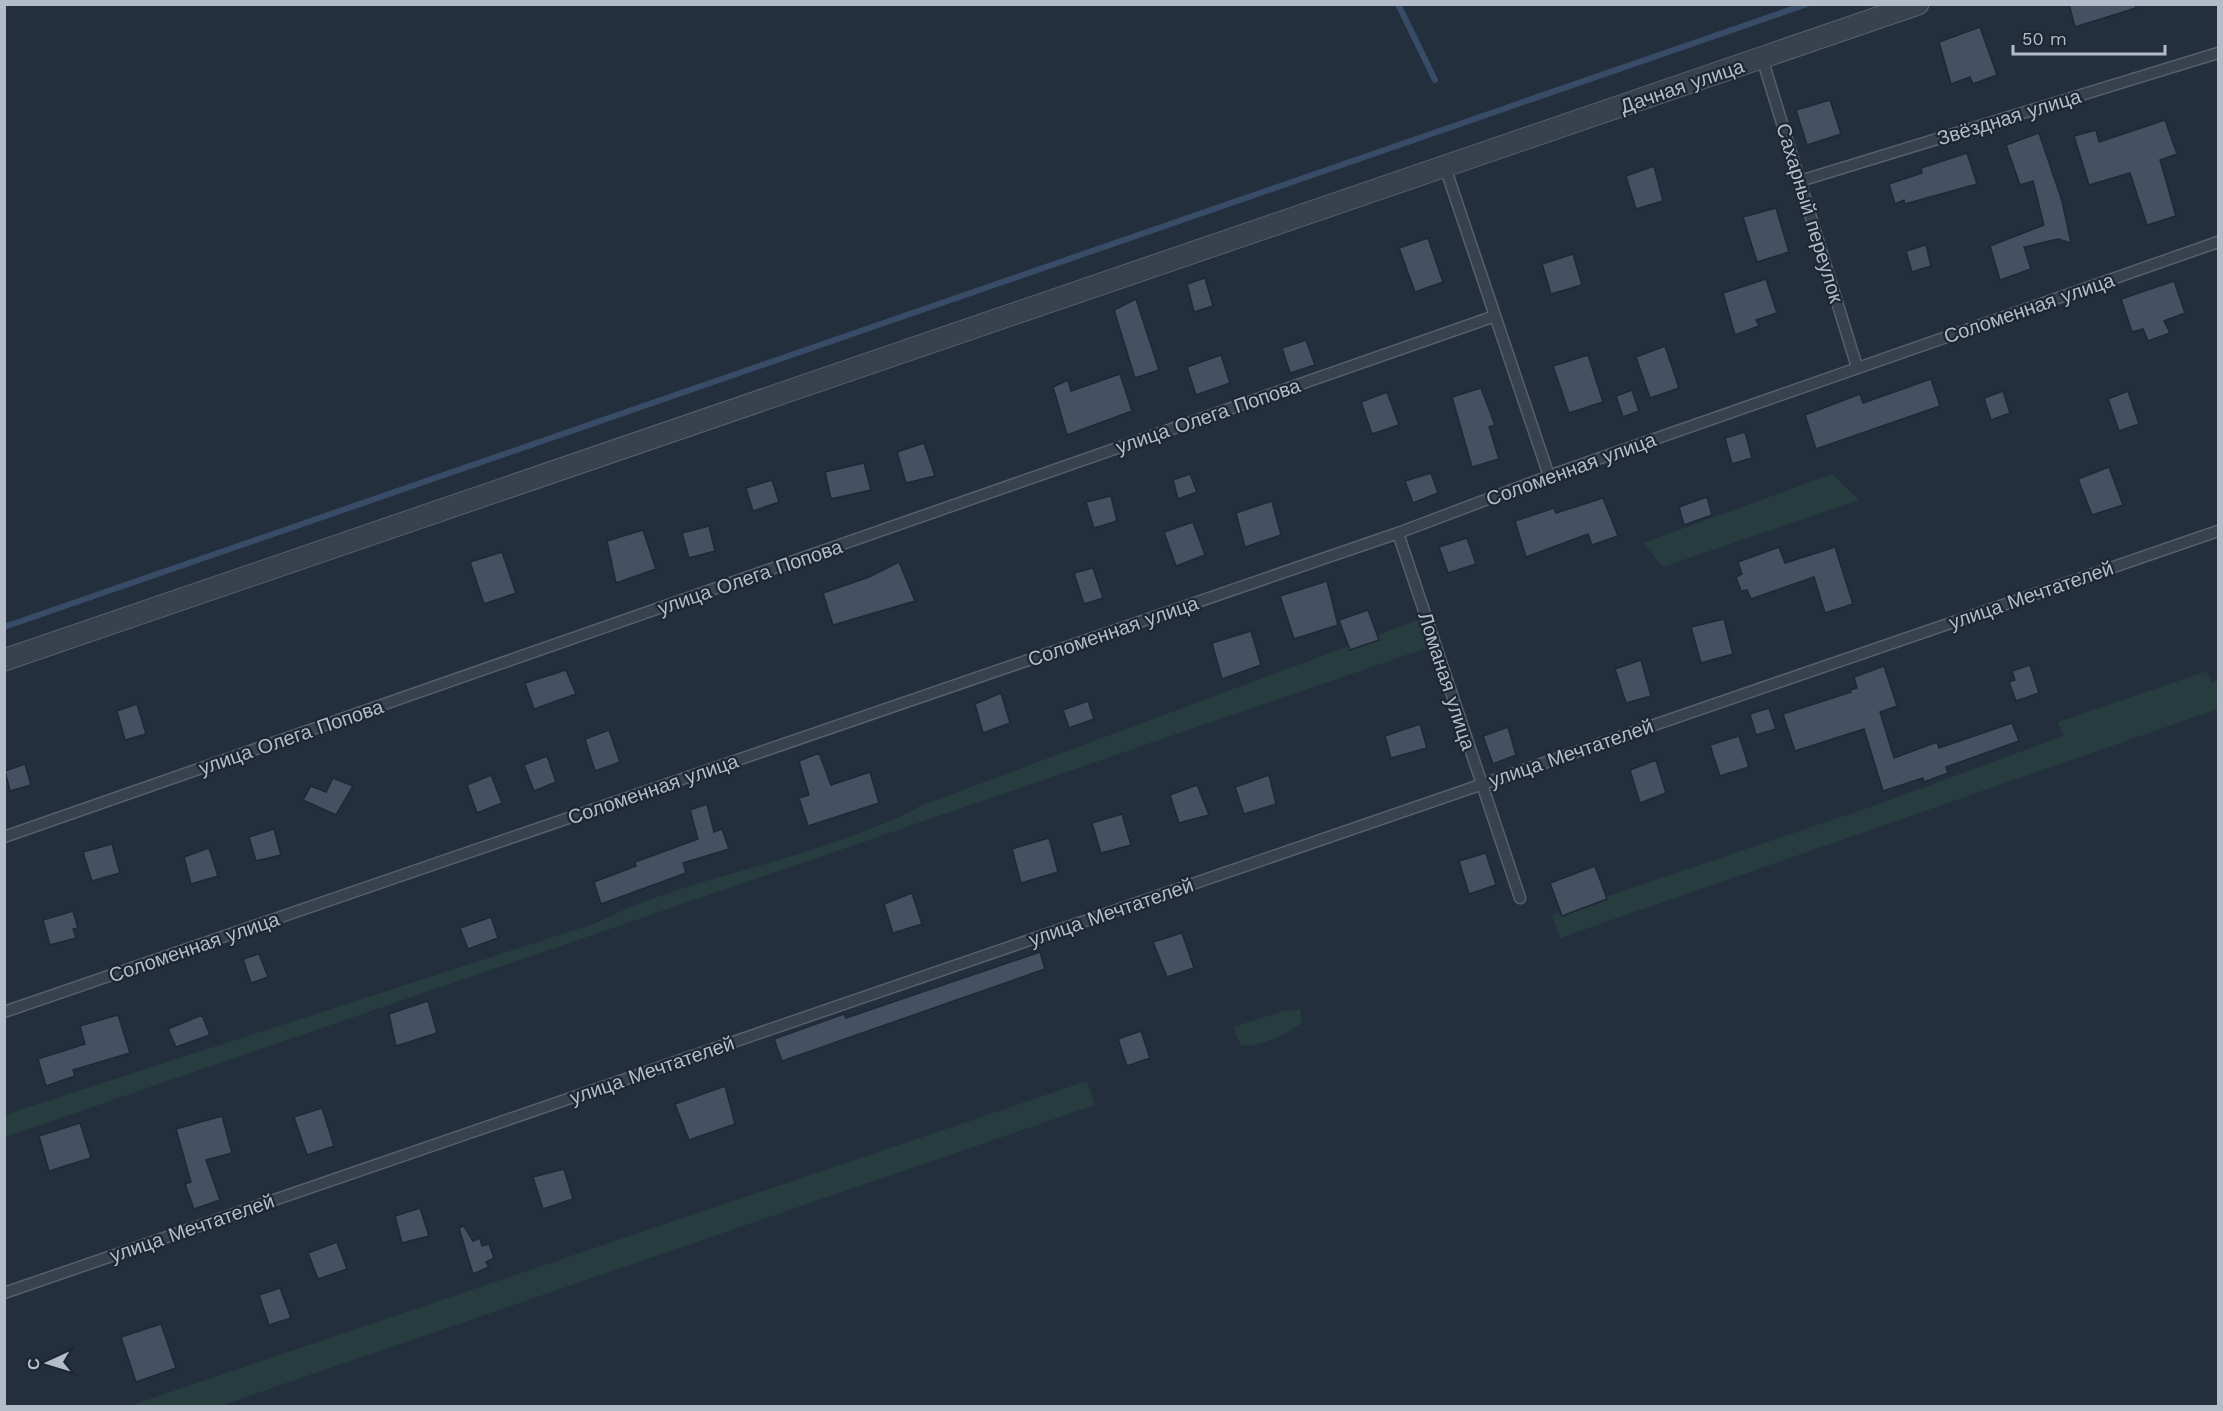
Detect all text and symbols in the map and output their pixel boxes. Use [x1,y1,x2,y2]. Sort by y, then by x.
scale bar [2013,18,2164,56]
text: 50 m [2022,28,2067,49]
street label: Дачная улица [1617,53,1748,118]
street label: Звёздная улица [1934,83,2085,150]
street label: Сахарный переулок [1771,120,1849,306]
street label: Соломенная улица [1941,267,2118,348]
street label: улица Олега Попова [1113,373,1304,459]
street label: Соломенная улица [1483,427,1660,511]
street label: улица Олега Попова [655,534,846,620]
street label: улица Мечтателей [1946,556,2116,634]
street label: Соломенная улица [1025,590,1202,671]
street label: Ломаная улица [1413,609,1481,754]
street label: улица Олега Попова [196,694,387,780]
street label: улица Мечтателей [1486,714,1656,792]
street label: Соломенная улица [565,748,742,829]
street label: улица Мечтателей [1026,873,1196,951]
street label: Соломенная улица [106,906,283,987]
street label: улица Мечтателей [567,1031,737,1109]
street label: улица Мечтателей [107,1189,277,1267]
north arrow [18,1333,78,1393]
text: С [24,1357,43,1370]

